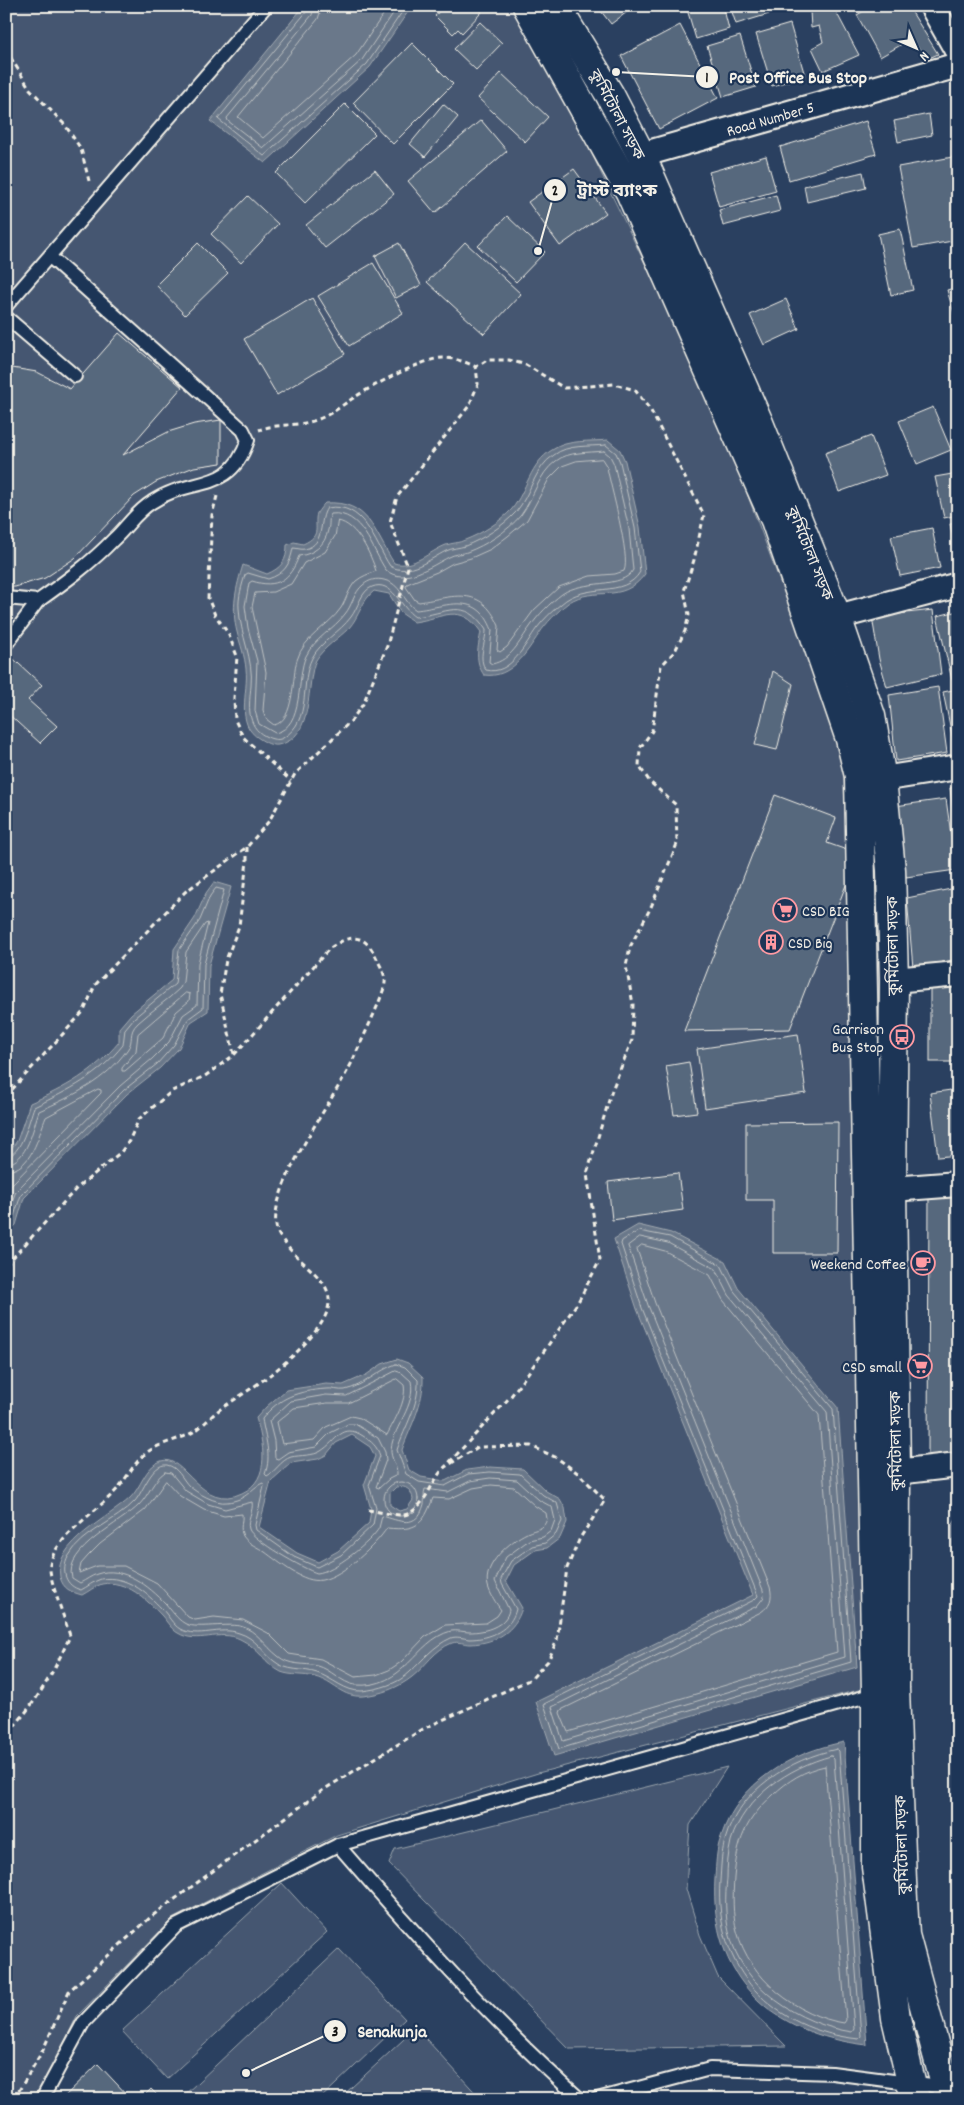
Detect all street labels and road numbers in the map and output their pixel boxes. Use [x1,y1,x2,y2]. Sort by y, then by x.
street label: কুর্মিটোলা সড়ক [582,65,650,166]
street label: Road Number 5 [724,97,817,144]
street label: কুর্মিটোলা সড়ক [779,503,838,605]
street label: কুর্মিটোলা সড়ক [882,895,907,997]
street label: কুর্মিটোলা সড়ক [885,1390,910,1492]
street label: কুর্মিটোলা সড়ক [890,1794,917,1896]

